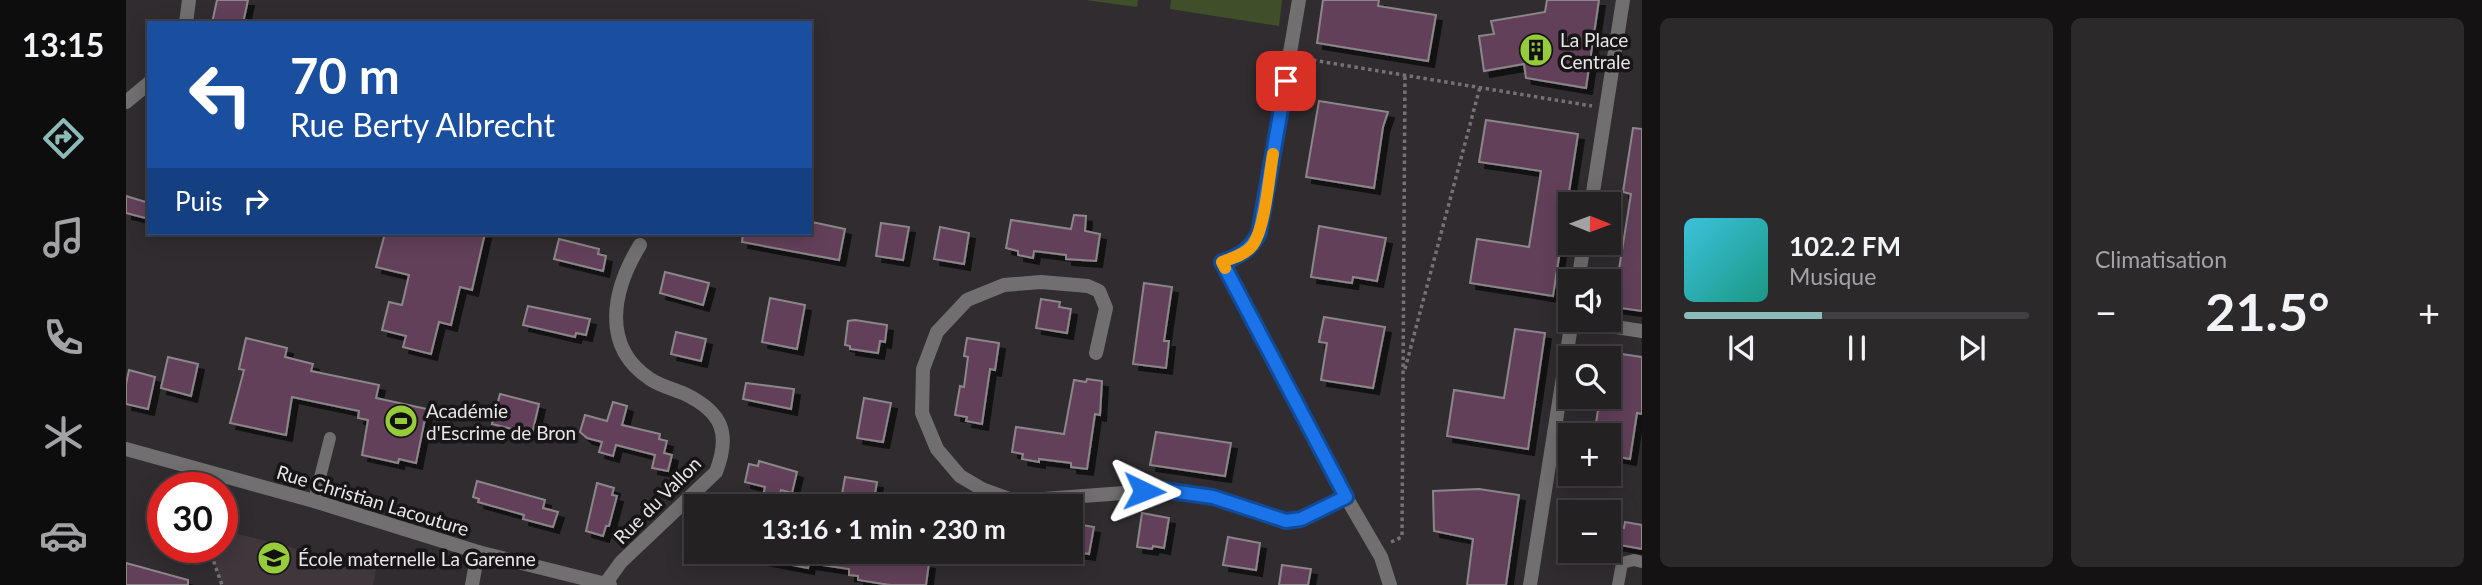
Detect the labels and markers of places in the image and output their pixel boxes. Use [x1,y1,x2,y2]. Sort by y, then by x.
place label: La Place Centrale [1560,28,1631,73]
building icon: La Place Centrale [1517,31,1555,69]
pin [1256,51,1316,111]
place label: Académie d'Escrime de Bron [426,399,576,444]
sports icon: Académie d'Escrime de Bron [382,402,420,440]
school or university icon: École maternelle La Garenne [255,539,293,577]
place label: École maternelle La Garenne [298,547,536,570]

